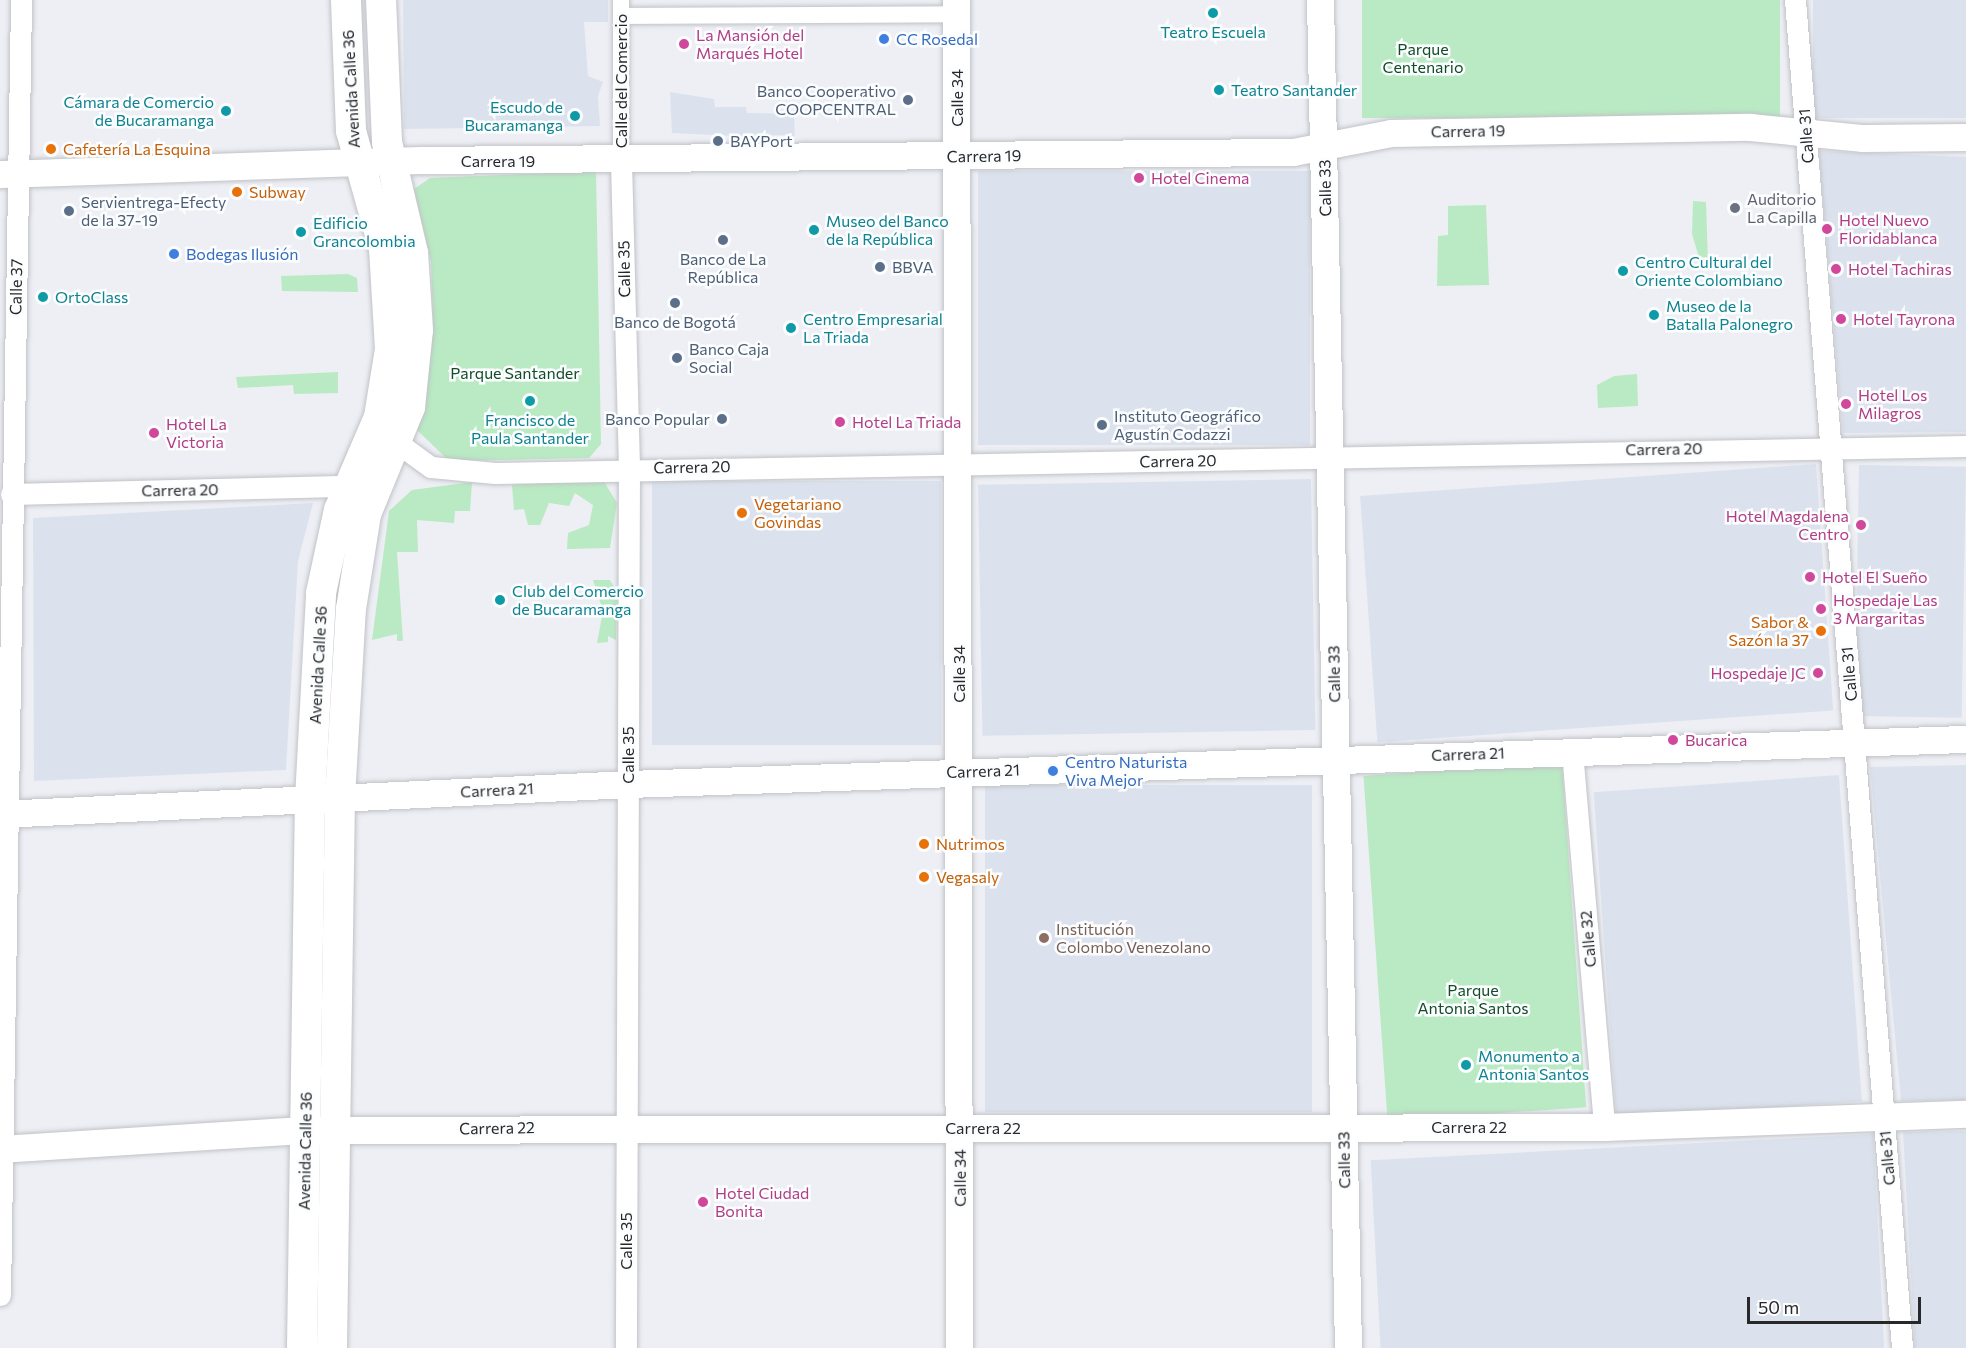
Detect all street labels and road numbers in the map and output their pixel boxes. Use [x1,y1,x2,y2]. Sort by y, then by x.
street label: Calle del Comercio [611,14,631,148]
street label: Avenida Calle 36 [338,29,364,149]
street label: Calle 34 [947,69,967,127]
street label: Calle 31 [1795,108,1817,164]
street label: Carrera 19 [1431,121,1505,141]
street label: Carrera 19 [947,146,1021,166]
street label: Carrera 19 [461,151,535,171]
street label: Calle 33 [1315,159,1335,217]
street label: Calle 35 [614,240,634,298]
street label: Calle 37 [6,259,26,315]
street label: Carrera 20 [1625,439,1703,459]
street label: Carrera 20 [1139,451,1217,471]
street label: Carrera 20 [653,457,731,477]
street label: Carrera 20 [141,480,219,500]
street label: Avenida Calle 36 [305,605,331,725]
street label: Calle 34 [949,645,969,703]
street label: Calle 33 [1324,645,1344,703]
street label: Calle 31 [1837,646,1861,702]
street label: Calle 35 [618,726,638,784]
street label: Carrera 21 [1431,743,1505,765]
street label: Carrera 21 [946,760,1020,782]
street label: Carrera 21 [460,778,534,802]
street label: Calle 32 [1576,910,1600,968]
street label: Avenida Calle 36 [294,1092,316,1210]
street label: Carrera 22 [1431,1117,1507,1137]
street label: Carrera 22 [459,1118,535,1138]
street label: Carrera 22 [945,1118,1021,1138]
street label: Calle 31 [1875,1130,1899,1186]
street label: Calle 33 [1334,1131,1354,1189]
street label: Calle 34 [950,1149,970,1207]
street label: Calle 35 [616,1212,636,1270]

